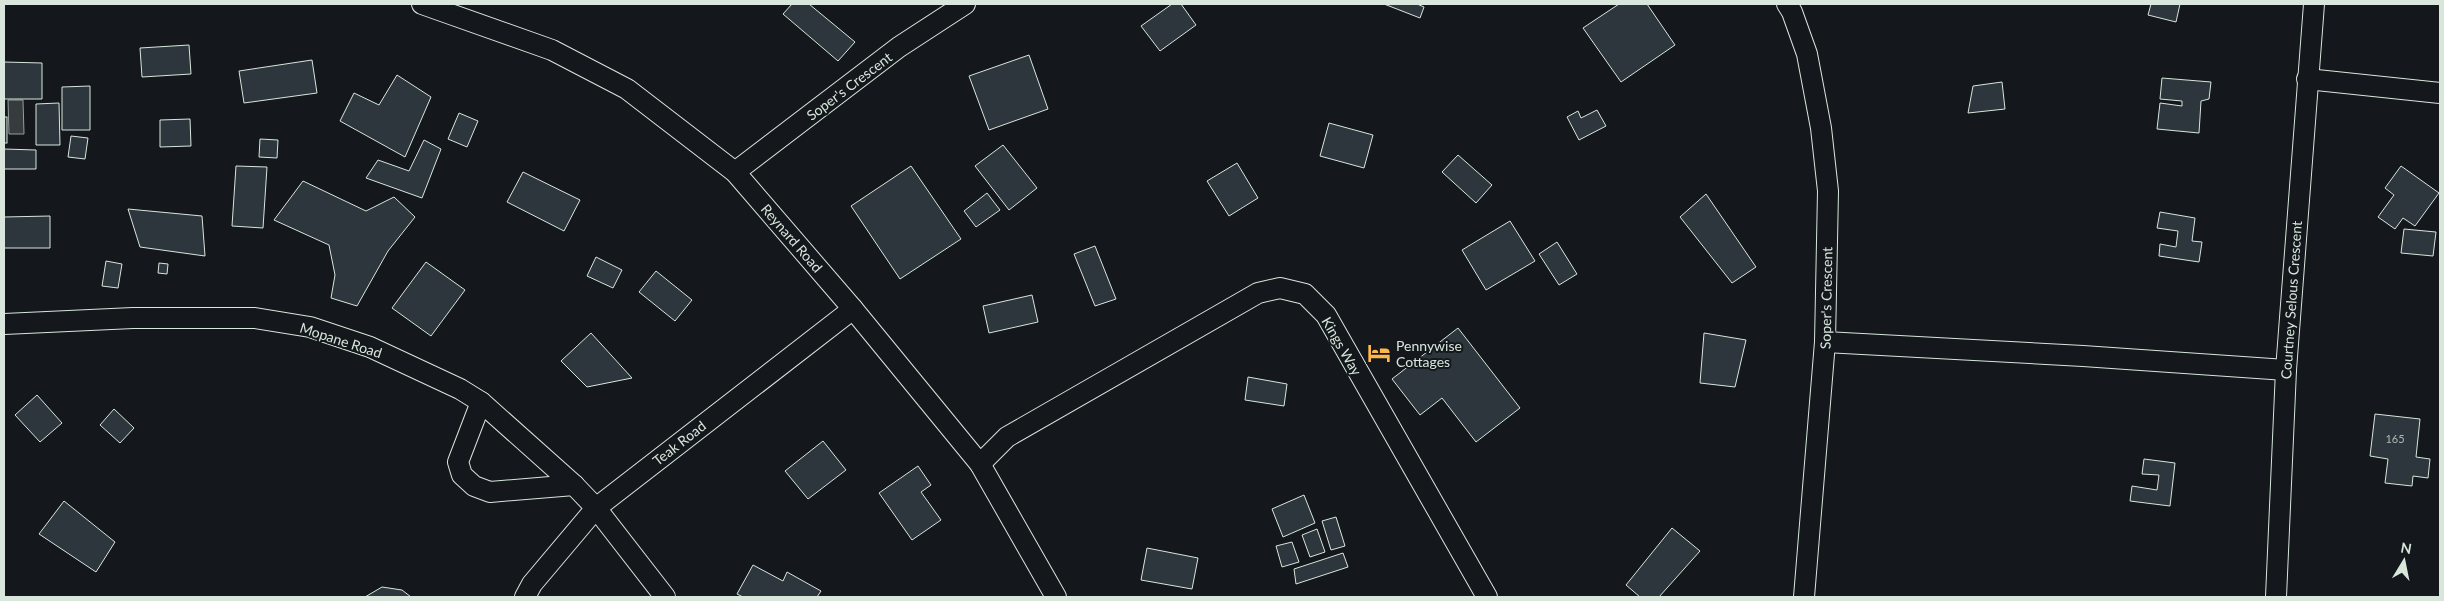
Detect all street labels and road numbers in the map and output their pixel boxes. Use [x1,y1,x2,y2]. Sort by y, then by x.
street label: Soper's Crescent [803,48,895,124]
street label: Reynard Road [758,200,826,276]
street label: Courtney Selous Crescent [2277,220,2305,380]
street label: Soper's Crescent [1817,247,1835,349]
street label: Kings Way [1318,314,1366,379]
street label: Mopane Road [298,319,384,361]
street label: Teak Road [649,417,709,469]

